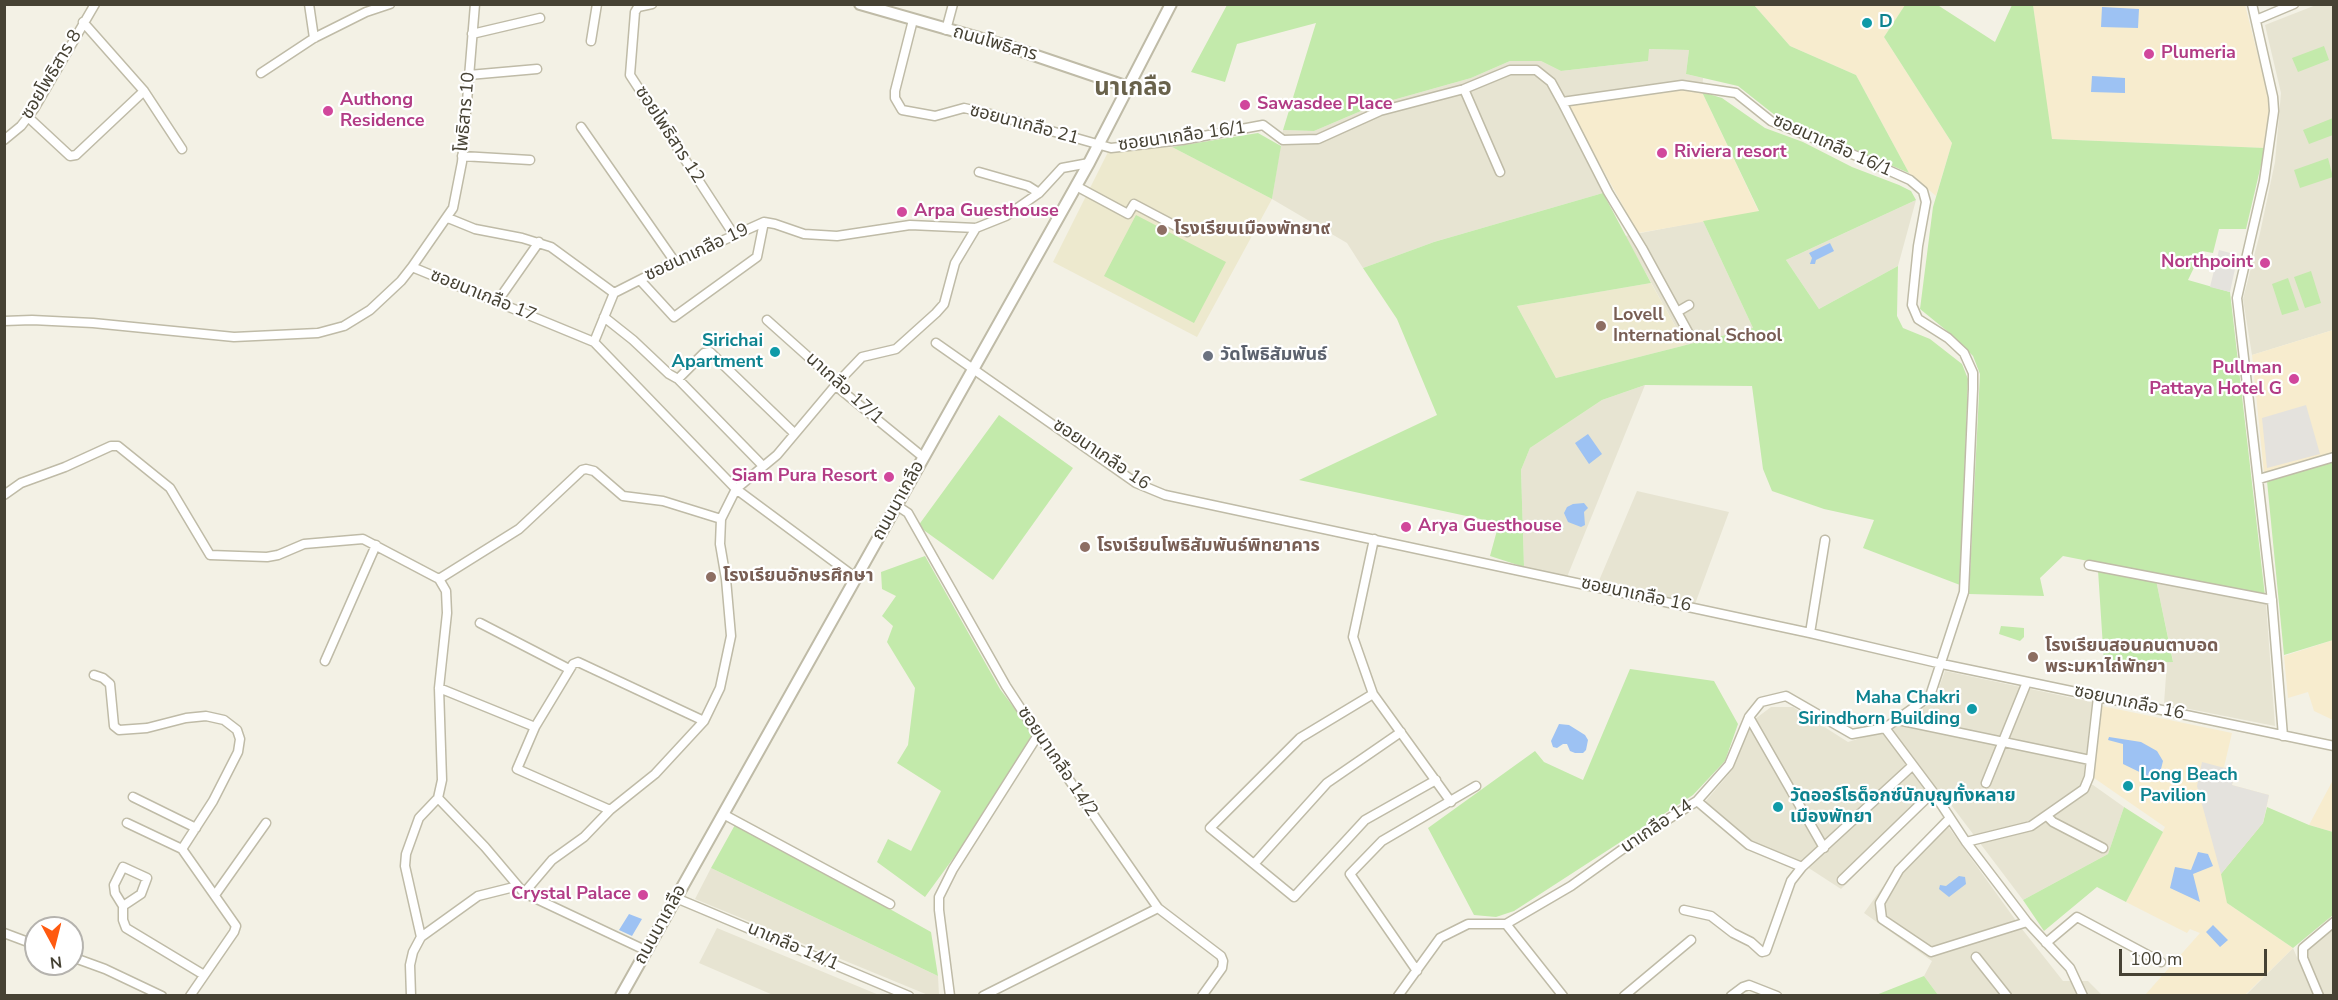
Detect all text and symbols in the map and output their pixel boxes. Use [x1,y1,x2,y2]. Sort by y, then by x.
place label: D [1879,12,1893,34]
marker: D [1860,16,1874,30]
street label: ถนนโพธิสาร [950,22,1040,66]
street label: ซอยโพธิสาร 8 [17,26,87,124]
place label: Plumeria [2161,43,2236,65]
marker: Plumeria [2142,47,2156,61]
street label: โพธิสาร 10 [452,71,480,153]
district label: นาเกลือ [1094,75,1172,103]
street label: ซอยโพธิสาร 12 [630,83,708,187]
place label: Authong Residence [340,90,424,132]
place label: Sawasdee Place [1257,94,1392,116]
marker: Sawasdee Place [1238,98,1252,112]
street label: ซอยนาเกลือ 21 [967,100,1081,150]
marker: Authong Residence [321,104,335,118]
street label: ซอยนาเกลือ 16/1 [1769,110,1895,182]
street label: ซอยนาเกลือ 16/1 [1117,117,1247,157]
place label: Riviera resort [1674,142,1787,164]
marker: Riviera resort [1655,146,1669,160]
place label: Arpa Guesthouse [914,201,1059,223]
marker: Arpa Guesthouse [895,205,909,219]
street label: ซอยนาเกลือ 19 [642,219,752,287]
place label: โรงเรียนเมืองพัทยา๙ [1174,219,1330,241]
marker: โรงเรียนเมืองพัทยา๙ [1155,223,1169,237]
place label: Northpoint [2161,252,2253,274]
marker: Northpoint [2258,256,2272,270]
street label: ซอยนาเกลือ 17 [427,265,539,327]
place label: Lovell International School [1613,305,1782,348]
marker: Lovell International School [1594,319,1608,333]
place label: Sirichai Apartment [672,331,763,374]
marker: Sirichai Apartment [768,345,782,359]
place label: วัดโพธิสัมพันธ์ [1220,345,1327,367]
street label: นาเกลือ 17/1 [801,348,887,430]
marker: วัดโพธิสัมพันธ์ [1201,349,1215,363]
place label: Pullman Pattaya Hotel G [2149,358,2282,400]
marker: Pullman Pattaya Hotel G [2287,372,2301,386]
street label: ซอยนาเกลือ 16 [1048,415,1154,495]
street label: ถนนนาเกลือ [868,457,930,545]
place label: Siam Pura Resort [731,466,877,488]
marker: Siam Pura Resort [882,470,896,484]
place label: Arya Guesthouse [1418,516,1562,538]
marker: Arya Guesthouse [1399,520,1413,534]
place label: โรงเรียนโพธิสัมพันธ์พิทยาคาร [1097,536,1320,558]
marker: โรงเรียนโพธิสัมพันธ์พิทยาคาร [1078,540,1092,554]
place label: โรงเรียนอักษรศึกษา [723,566,873,588]
marker: โรงเรียนอักษรศึกษา [704,570,718,584]
street label: ซอยนาเกลือ 16 [1579,573,1693,617]
place label: โรงเรียนสอนคนตาบอด พระมหาไถ่พัทยา [2045,636,2219,678]
marker: โรงเรียนสอนคนตาบอด พระมหาไถ่พัทยา [2026,650,2040,664]
street label: ซอยนาเกลือ 16 [2072,681,2186,725]
place label: Maha Chakri Sirindhorn Building [1798,688,1960,730]
marker: Maha Chakri Sirindhorn Building [1965,702,1979,716]
street label: ซอยนาเกลือ 14/2 [1012,703,1102,821]
place label: Long Beach Pavilion [2140,765,2238,808]
marker: Long Beach Pavilion [2121,779,2135,793]
place label: วัดออร์โธด็อกซ์นักบุญทั้งหลาย เมืองพัทยา [1790,786,2016,828]
street label: นาเกลือ 14 [1617,795,1697,859]
marker: วัดออร์โธด็อกซ์นักบุญทั้งหลาย เมืองพัทยา [1771,800,1785,814]
street label: ถนนนาเกลือ [630,881,692,969]
place label: Crystal Palace [511,884,631,906]
marker: Crystal Palace [636,888,650,902]
north arrow [24,916,84,976]
street label: นาเกลือ 14/1 [744,918,842,976]
scale bar [2122,937,2270,975]
text: 100 m [2130,947,2182,971]
text: N [49,950,63,974]

